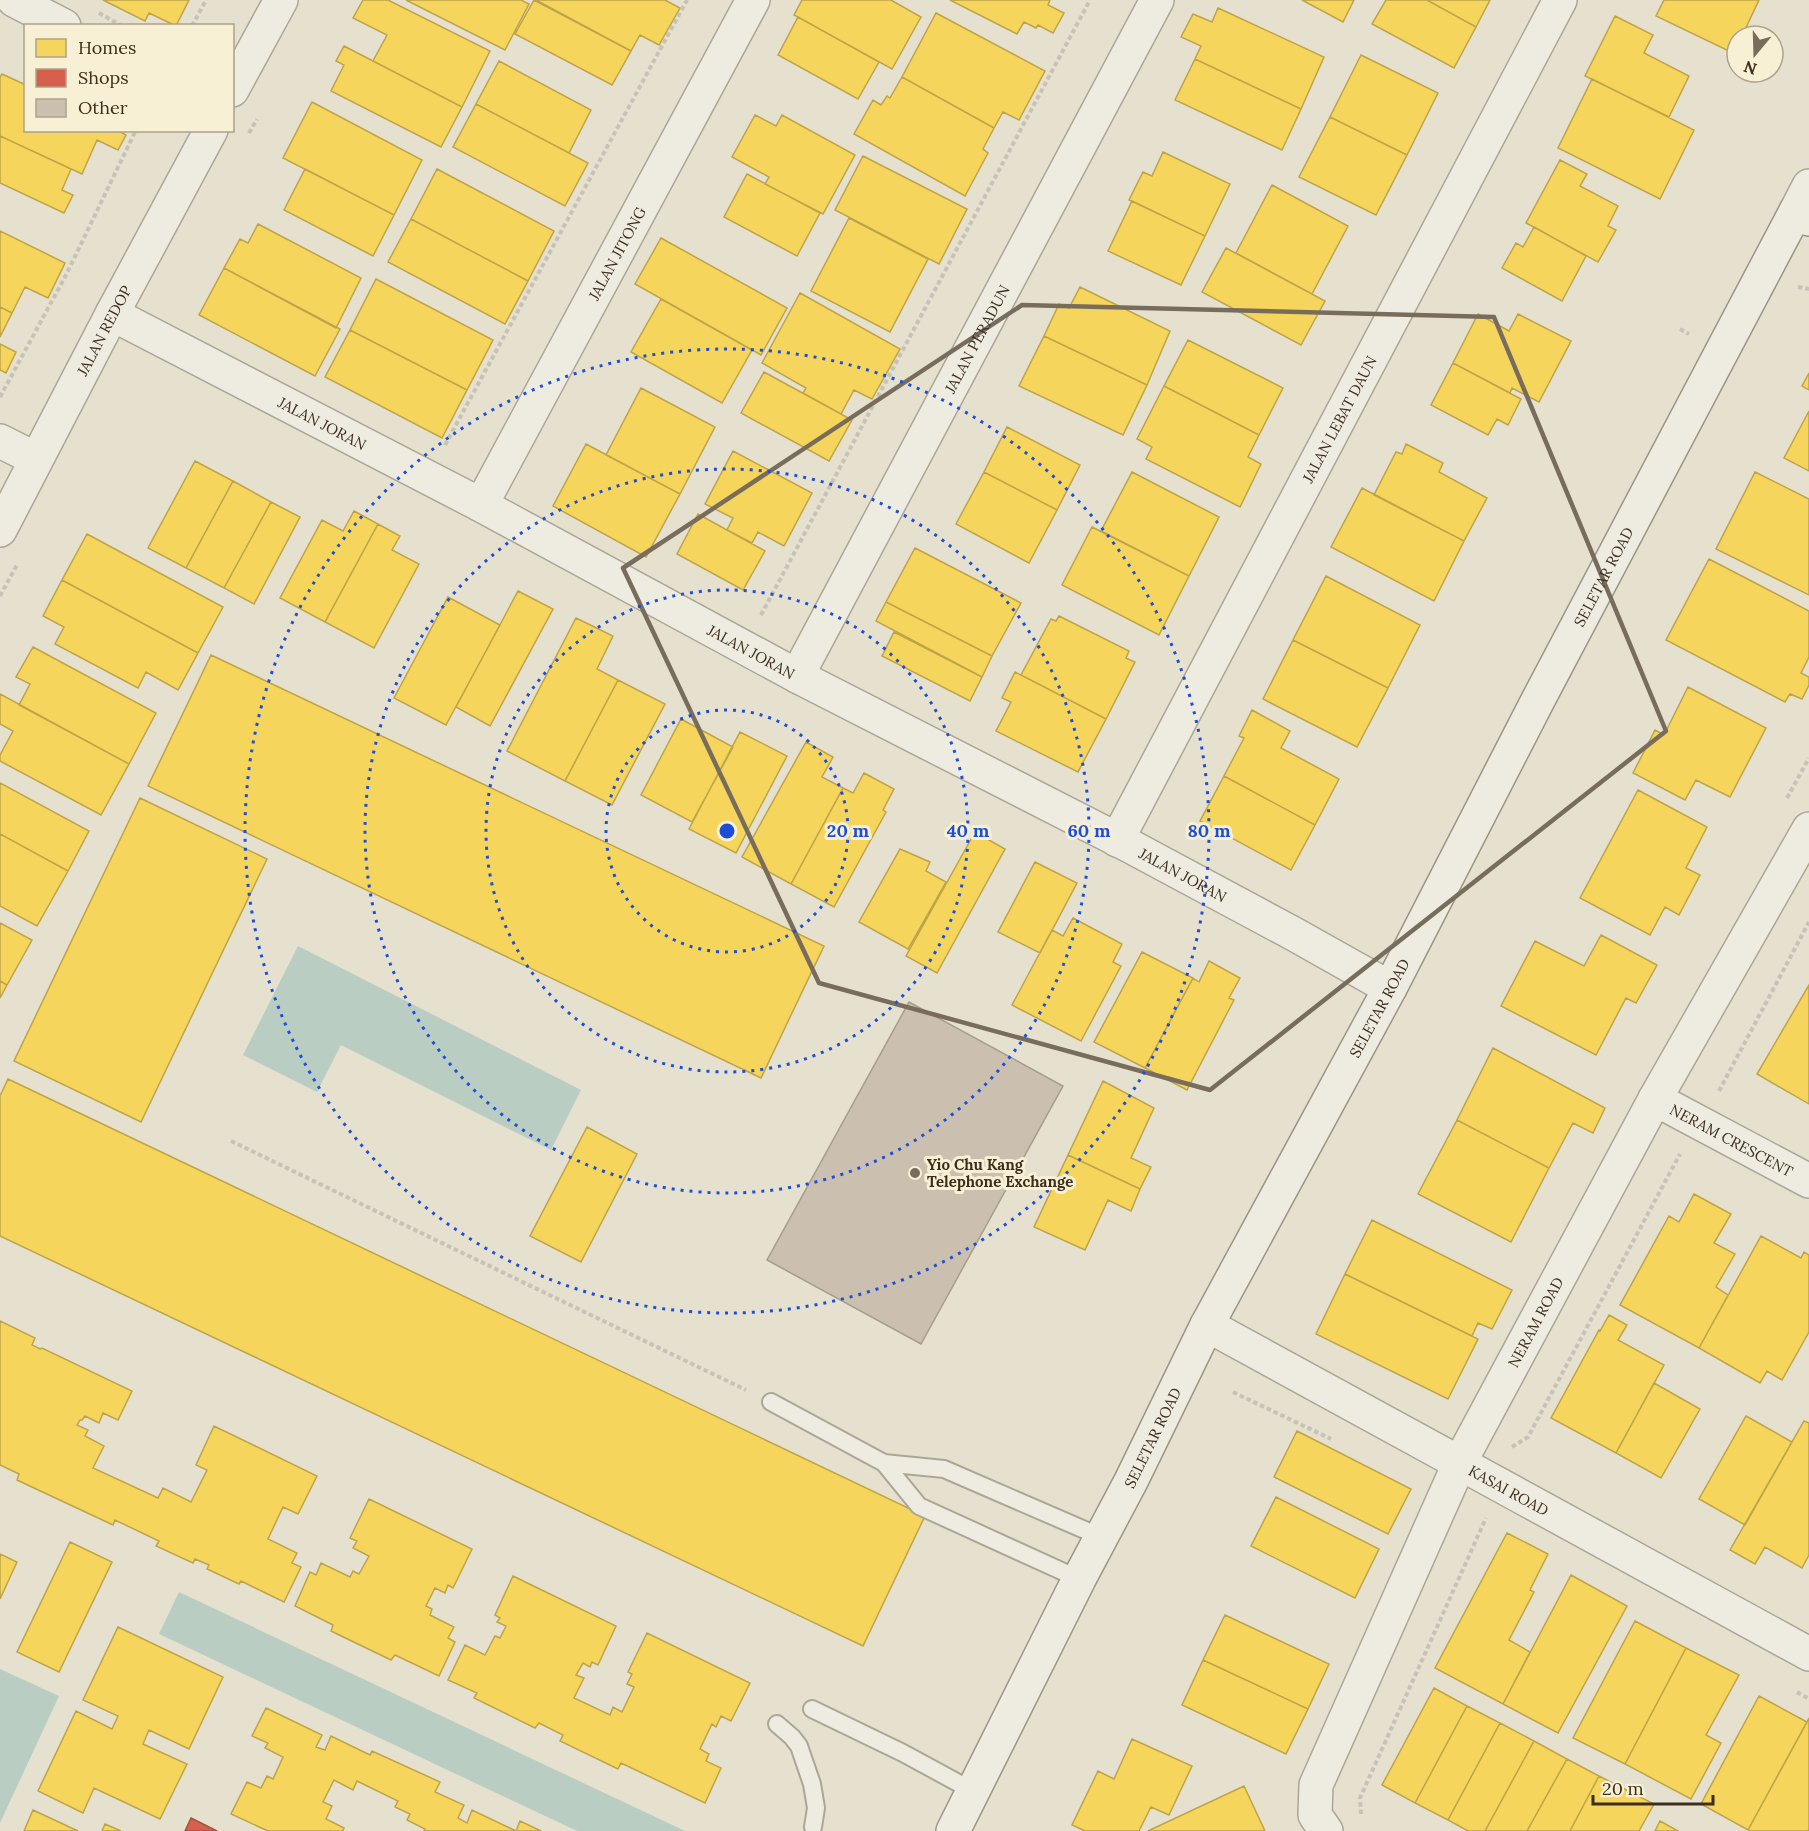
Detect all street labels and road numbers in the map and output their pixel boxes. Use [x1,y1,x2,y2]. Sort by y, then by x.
street label: JALAN JITONG [583,203,650,304]
street label: JALAN PERADUN [939,281,1013,397]
street label: JALAN REDOP [72,282,135,380]
street label: JALAN LEBAT DAUN [1297,352,1380,486]
street label: JALAN JORAN [274,392,370,454]
street label: SELETAR ROAD [1569,524,1637,630]
street label: JALAN JORAN [704,620,798,683]
street label: JALAN JORAN [1135,843,1230,906]
street label: SELETAR ROAD [1345,955,1413,1061]
street label: NERAM CRESCENT [1667,1099,1797,1181]
street label: NERAM ROAD [1503,1274,1567,1370]
street label: SELETAR ROAD [1120,1384,1185,1491]
street label: KASAI ROAD [1466,1460,1552,1519]

